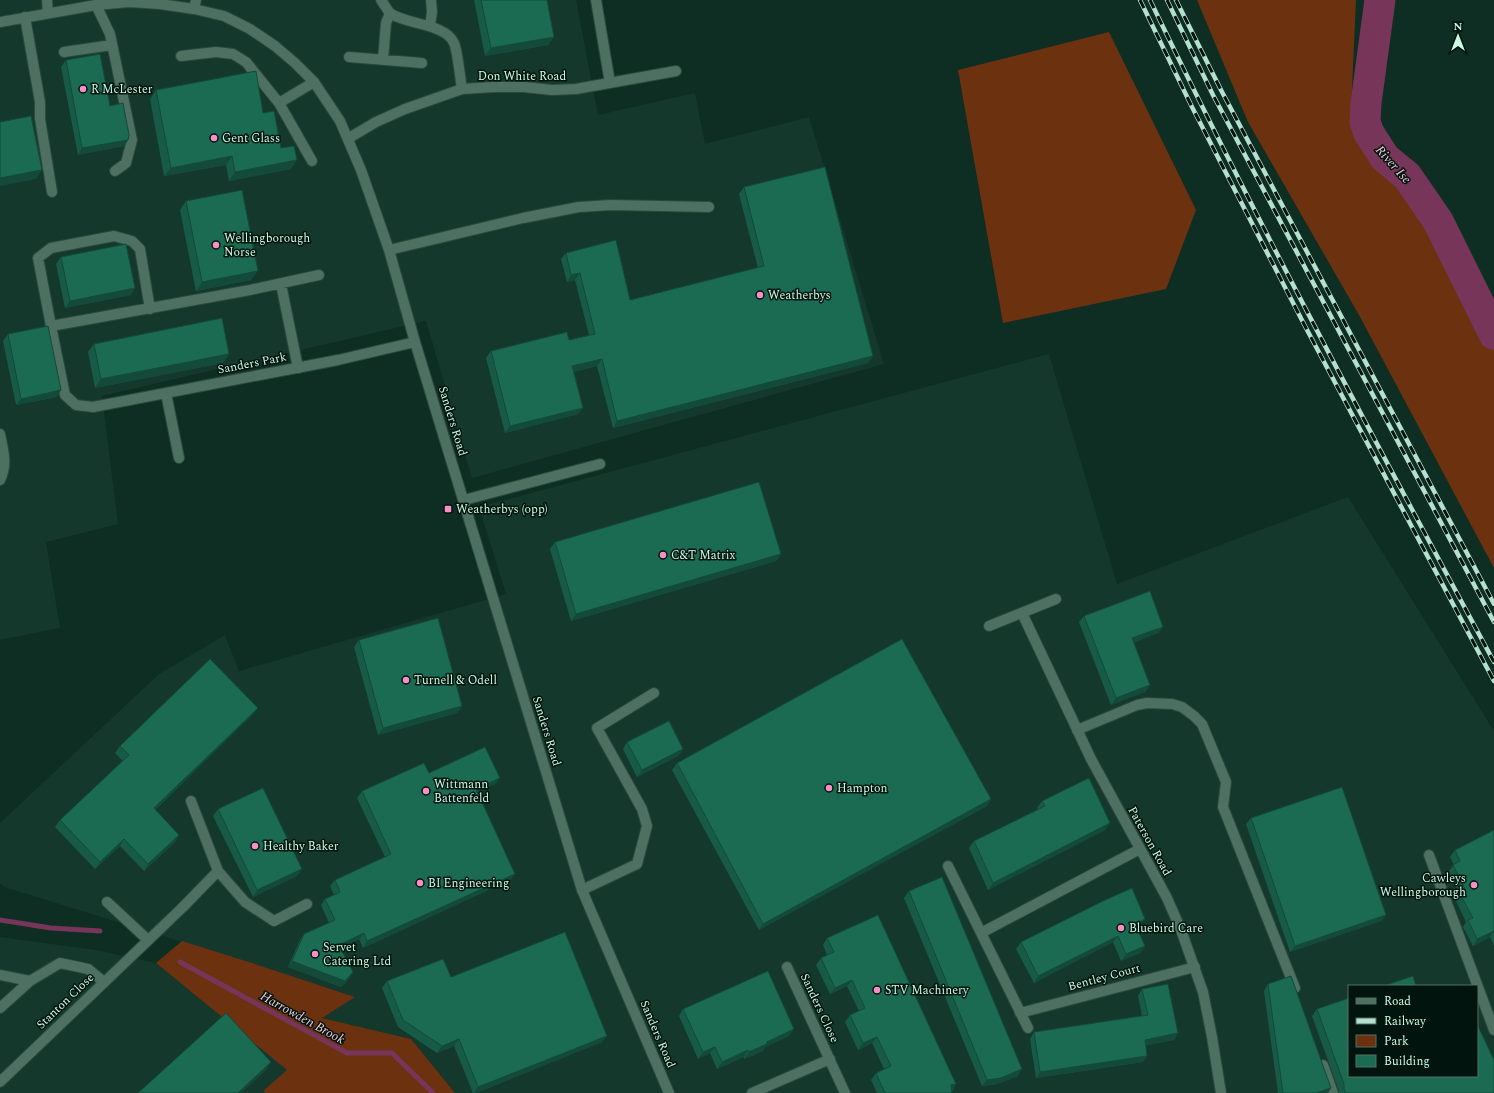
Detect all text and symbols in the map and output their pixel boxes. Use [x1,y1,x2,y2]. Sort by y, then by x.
north arrow [1438,16,1478,56]
text: N [1454,18,1463,35]
street label: Don White Road [478,67,566,86]
place label: R McLester [91,80,153,99]
marker: R McLester [78,84,88,94]
place label: Gent Glass [222,129,280,148]
marker: Gent Glass [209,133,219,143]
water label: River Ise [1371,141,1416,189]
place label: Wellingborough Norse [224,229,310,262]
marker: Wellingborough Norse [211,240,221,250]
place label: Weatherbys [768,286,831,305]
marker: Weatherbys [755,290,765,300]
street label: Sanders Park [216,347,288,379]
street label: Sanders Road [433,384,472,459]
place label: Weatherbys (opp) [456,500,548,519]
marker: Weatherbys (opp) [443,504,453,514]
place label: C&T Matrix [671,546,735,565]
marker: C&T Matrix [658,550,668,560]
place label: Turnell & Odell [414,671,497,690]
marker: Turnell & Odell [401,675,411,685]
street label: Sanders Road [527,694,566,769]
place label: Wittmann Battenfeld [434,775,489,808]
place label: Hampton [837,779,887,798]
marker: Hampton [824,783,834,793]
marker: Wittmann Battenfeld [421,786,431,796]
street label: Paterson Road [1123,803,1177,880]
place label: Healthy Baker [263,837,339,856]
marker: Healthy Baker [250,841,260,851]
place label: Cawleys Wellingborough [1380,869,1466,902]
place label: BI Engineering [428,874,509,893]
marker: BI Engineering [415,878,425,888]
marker: Cawleys Wellingborough [1469,880,1479,890]
place label: Bluebird Care [1129,919,1203,938]
marker: Bluebird Care [1116,923,1126,933]
place label: Servet Catering Ltd [323,938,391,971]
marker: Servet Catering Ltd [310,949,320,959]
street label: Bentley Court [1066,959,1142,996]
street label: Stanton Close [32,969,99,1034]
street label: Sanders Close [795,970,844,1046]
place label: STV Machinery [885,981,970,1000]
marker: STV Machinery [872,985,882,995]
legend [1348,985,1478,1077]
water label: Harrowden Brook [257,986,349,1049]
text: Road [1384,992,1411,1011]
street label: Sanders Road [635,997,680,1071]
text: Railway [1384,1012,1427,1031]
text: Park [1384,1032,1409,1051]
text: Building [1384,1052,1430,1071]

